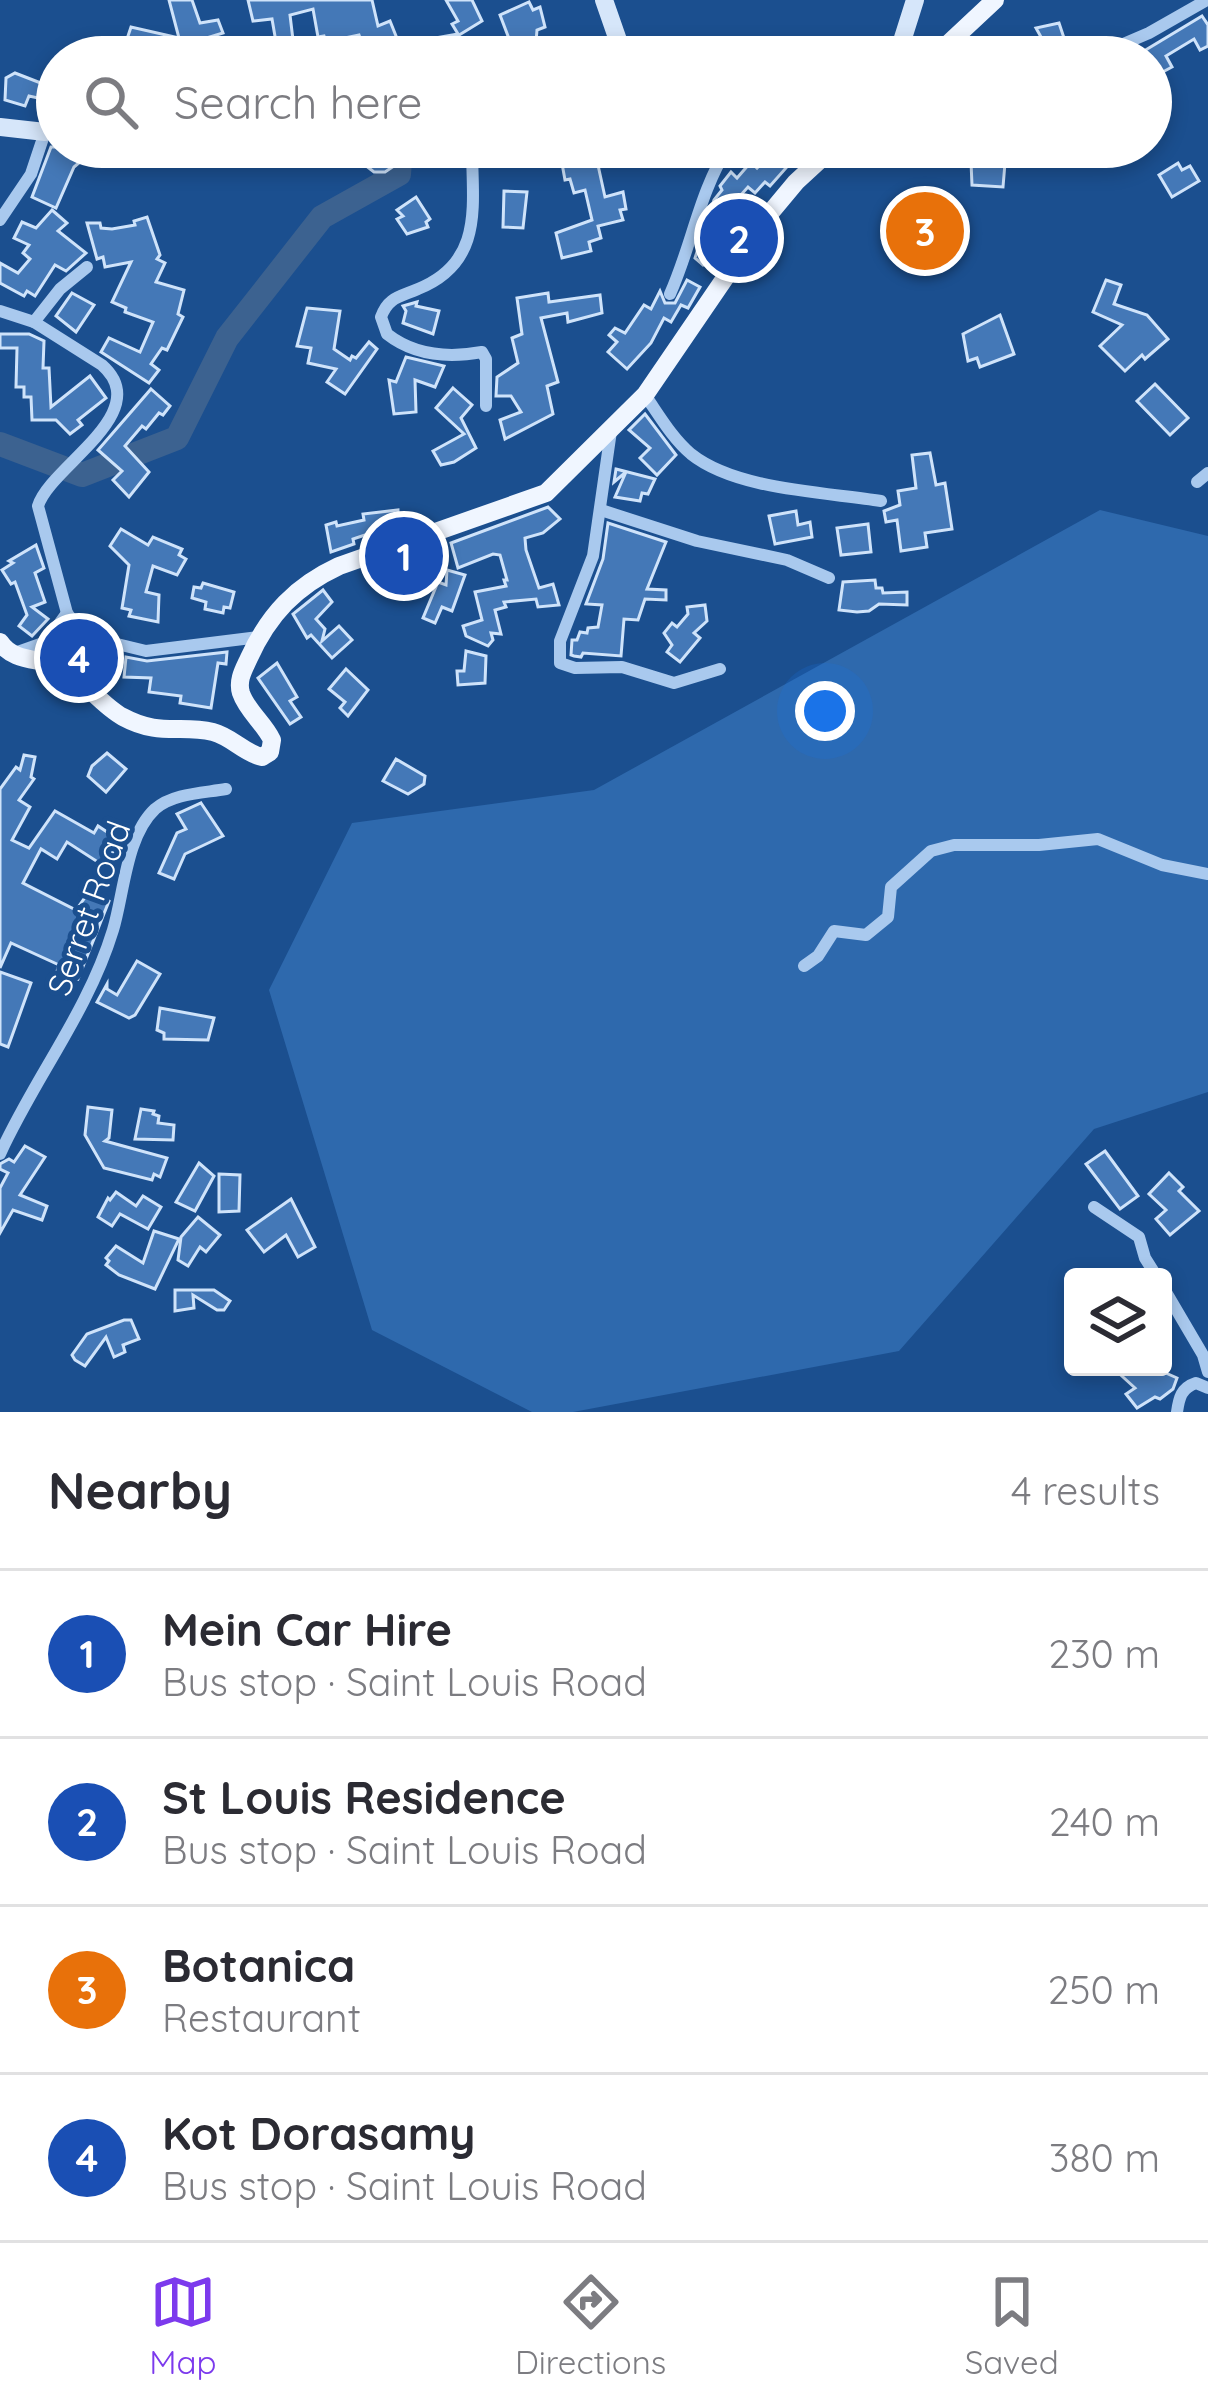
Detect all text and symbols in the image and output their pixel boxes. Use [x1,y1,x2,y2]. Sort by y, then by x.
search box [36,36,1172,168]
icon: search [78,69,144,135]
text: Search here [174,74,422,130]
pin: 3 [886,186,964,276]
pin: 2 [700,193,778,283]
pin: 1 [365,511,443,601]
pin: 4 [40,613,118,703]
your location [795,681,855,741]
street label: Serret Road [38,815,138,1001]
map controls [1064,1268,1172,1376]
button: layers [1064,1268,1172,1376]
text: Nearby [48,1458,232,1522]
text: 4 results [1011,1466,1160,1515]
text: Mein Car Hire [162,1601,452,1657]
text: 1 [79,1629,95,1678]
text: 230 m [1049,1629,1160,1678]
text: Bus stop · Saint Louis Road [162,1657,647,1706]
text: St Louis Residence [162,1769,566,1825]
text: 2 [76,1797,98,1846]
text: 240 m [1049,1797,1160,1846]
text: Bus stop · Saint Louis Road [162,1825,647,1874]
text: Botanica [162,1937,355,1993]
text: 3 [77,1965,97,2014]
text: 250 m [1048,1965,1160,2014]
text: Restaurant [162,1993,361,2042]
text: Kot Dorasamy [162,2105,475,2161]
text: 4 [76,2133,98,2182]
text: 380 m [1049,2133,1160,2182]
text: Bus stop · Saint Louis Road [162,2161,647,2210]
tab: Map [149,2269,217,2382]
tab: Directions [515,2269,666,2382]
tab: Saved [965,2269,1059,2382]

